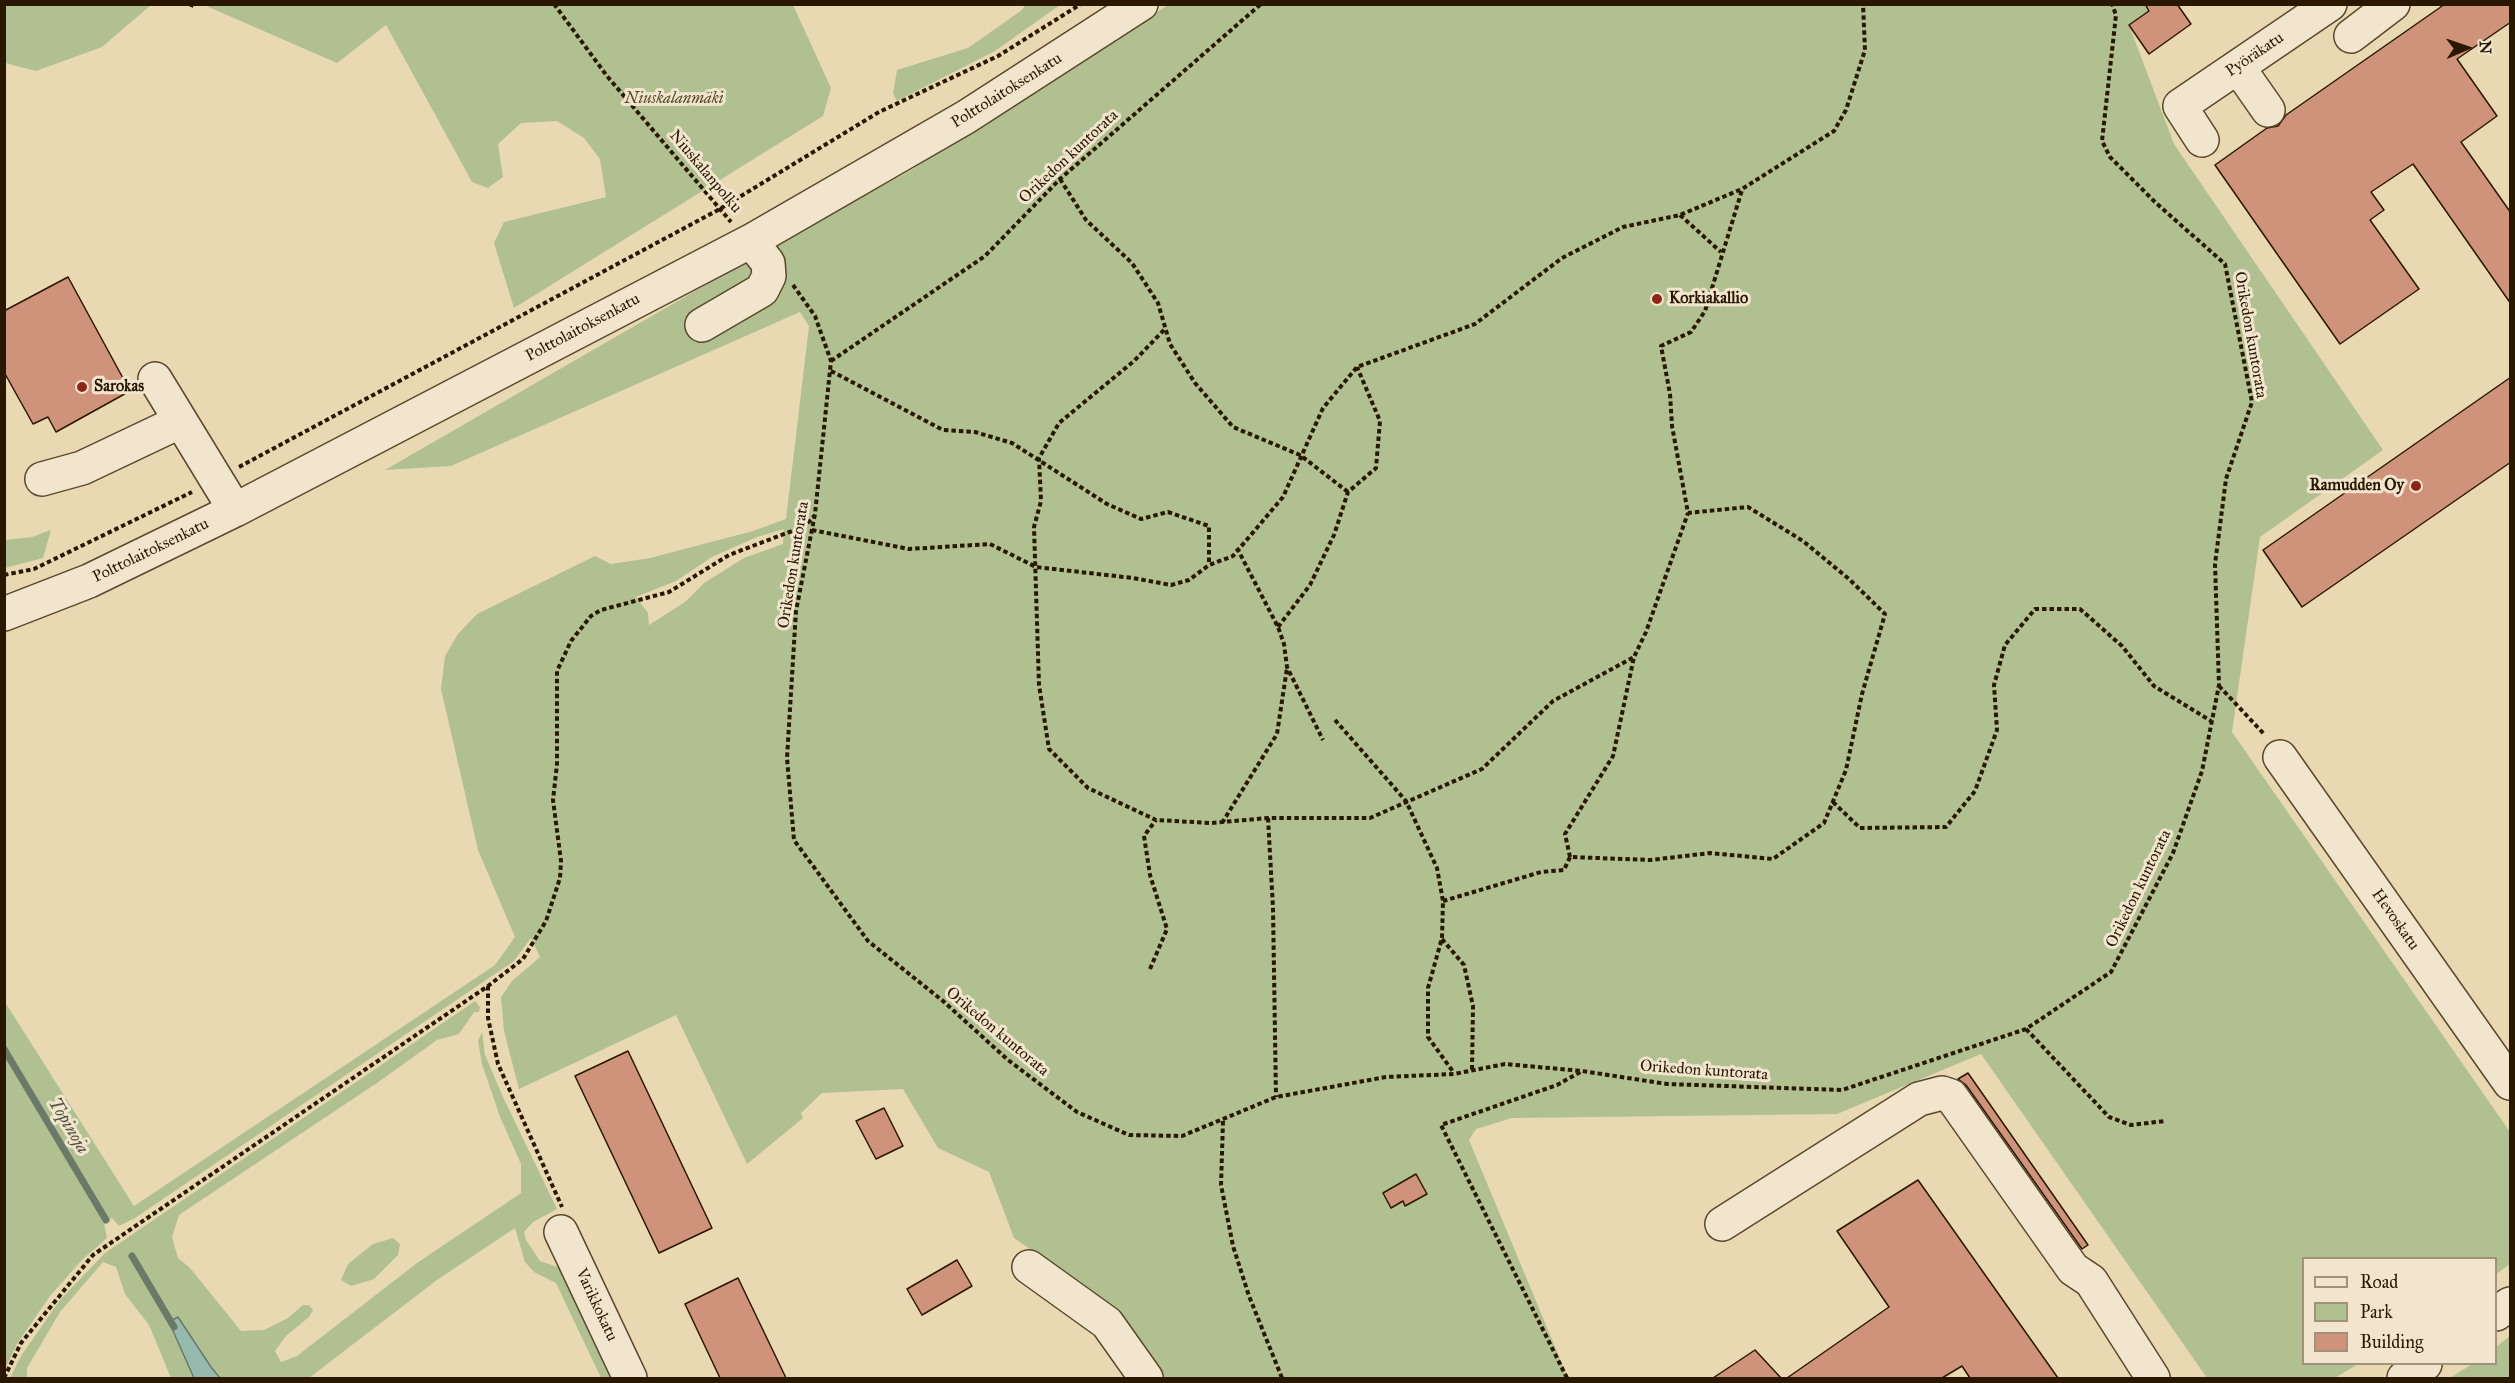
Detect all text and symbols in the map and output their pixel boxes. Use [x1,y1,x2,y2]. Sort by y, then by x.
north arrow [2437,18,2497,78]
street label: Pyöräkatu [2222,29,2288,81]
text: N [2476,40,2495,54]
street label: Polttolaitoksenkatu [948,49,1066,133]
park label: Niuskalanmäki [625,89,723,109]
street label: Orikedon kuntorata [1016,106,1122,208]
street label: Niuskalanpolku [665,127,745,217]
street label: Orikedon kuntorata [2229,270,2271,400]
place label: Korkiakallio [1669,289,1748,309]
street label: Polttolaitoksenkatu [523,290,643,366]
marker: Korkiakallio [1650,292,1664,306]
place label: Sarokas [94,377,144,397]
marker: Sarokas [75,380,89,394]
place label: Ramudden Oy [2310,476,2404,496]
marker: Ramudden Oy [2409,479,2423,493]
street label: Orikedon kuntorata [774,500,814,630]
street label: Polttolaitoksenkatu [90,515,212,587]
street label: Orikedon kuntorata [2102,827,2176,951]
street label: Hevoskatu [2367,886,2423,954]
street label: Orikedon kuntorata [942,983,1052,1081]
street label: Orikedon kuntorata [1639,1057,1769,1085]
water label: Topinoja [43,1094,93,1158]
legend [2302,1257,2497,1365]
street label: Varikkokatu [571,1266,621,1344]
text: Road [2360,1271,2398,1293]
text: Park [2360,1301,2393,1323]
text: Building [2360,1331,2423,1353]

